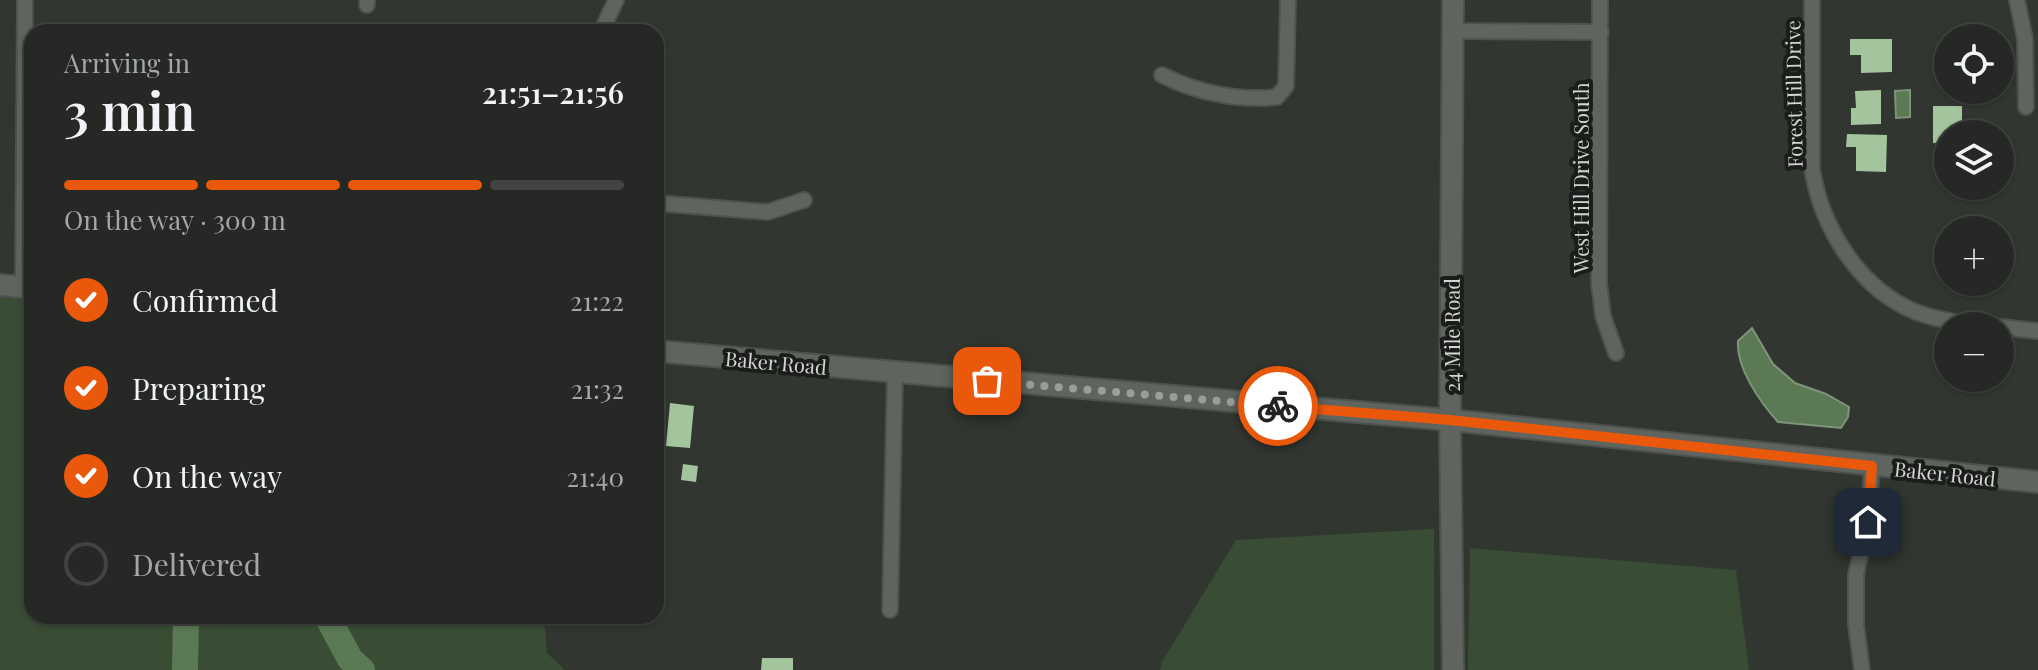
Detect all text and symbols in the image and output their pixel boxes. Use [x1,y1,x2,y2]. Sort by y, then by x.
street label: Forest Hill Drive [1778,20,1808,168]
map controls [1934,24,2014,392]
button: locate [1934,24,2014,104]
text: Arriving in [64,45,190,80]
text: 21:51–21:56 [482,72,624,112]
text: 3 min [64,75,195,144]
street label: West Hill Drive South [1567,82,1594,275]
button: layers [1934,120,2014,200]
text: On the way · 300 m [64,202,286,237]
button: + [1934,216,2014,296]
icon: check [64,278,108,322]
street label: 24 Mile Road [1438,278,1465,392]
text: Confirmed [132,280,278,320]
text: 21:22 [570,283,624,318]
button: − [1934,312,2014,392]
street label: Baker Road [724,344,828,380]
pin [953,347,1021,415]
icon: bag [965,359,1009,403]
icon: check [64,366,108,410]
courier [1238,366,1318,446]
text: Preparing [132,368,265,408]
text: 21:32 [571,371,624,406]
icon: bike [1256,384,1300,428]
icon: check [64,454,108,498]
street label: Baker Road [1893,454,1997,492]
text: On the way [132,456,282,496]
text: 21:40 [567,459,624,494]
pin [1834,488,1902,556]
icon: home [1846,500,1890,544]
text: Delivered [132,544,261,584]

